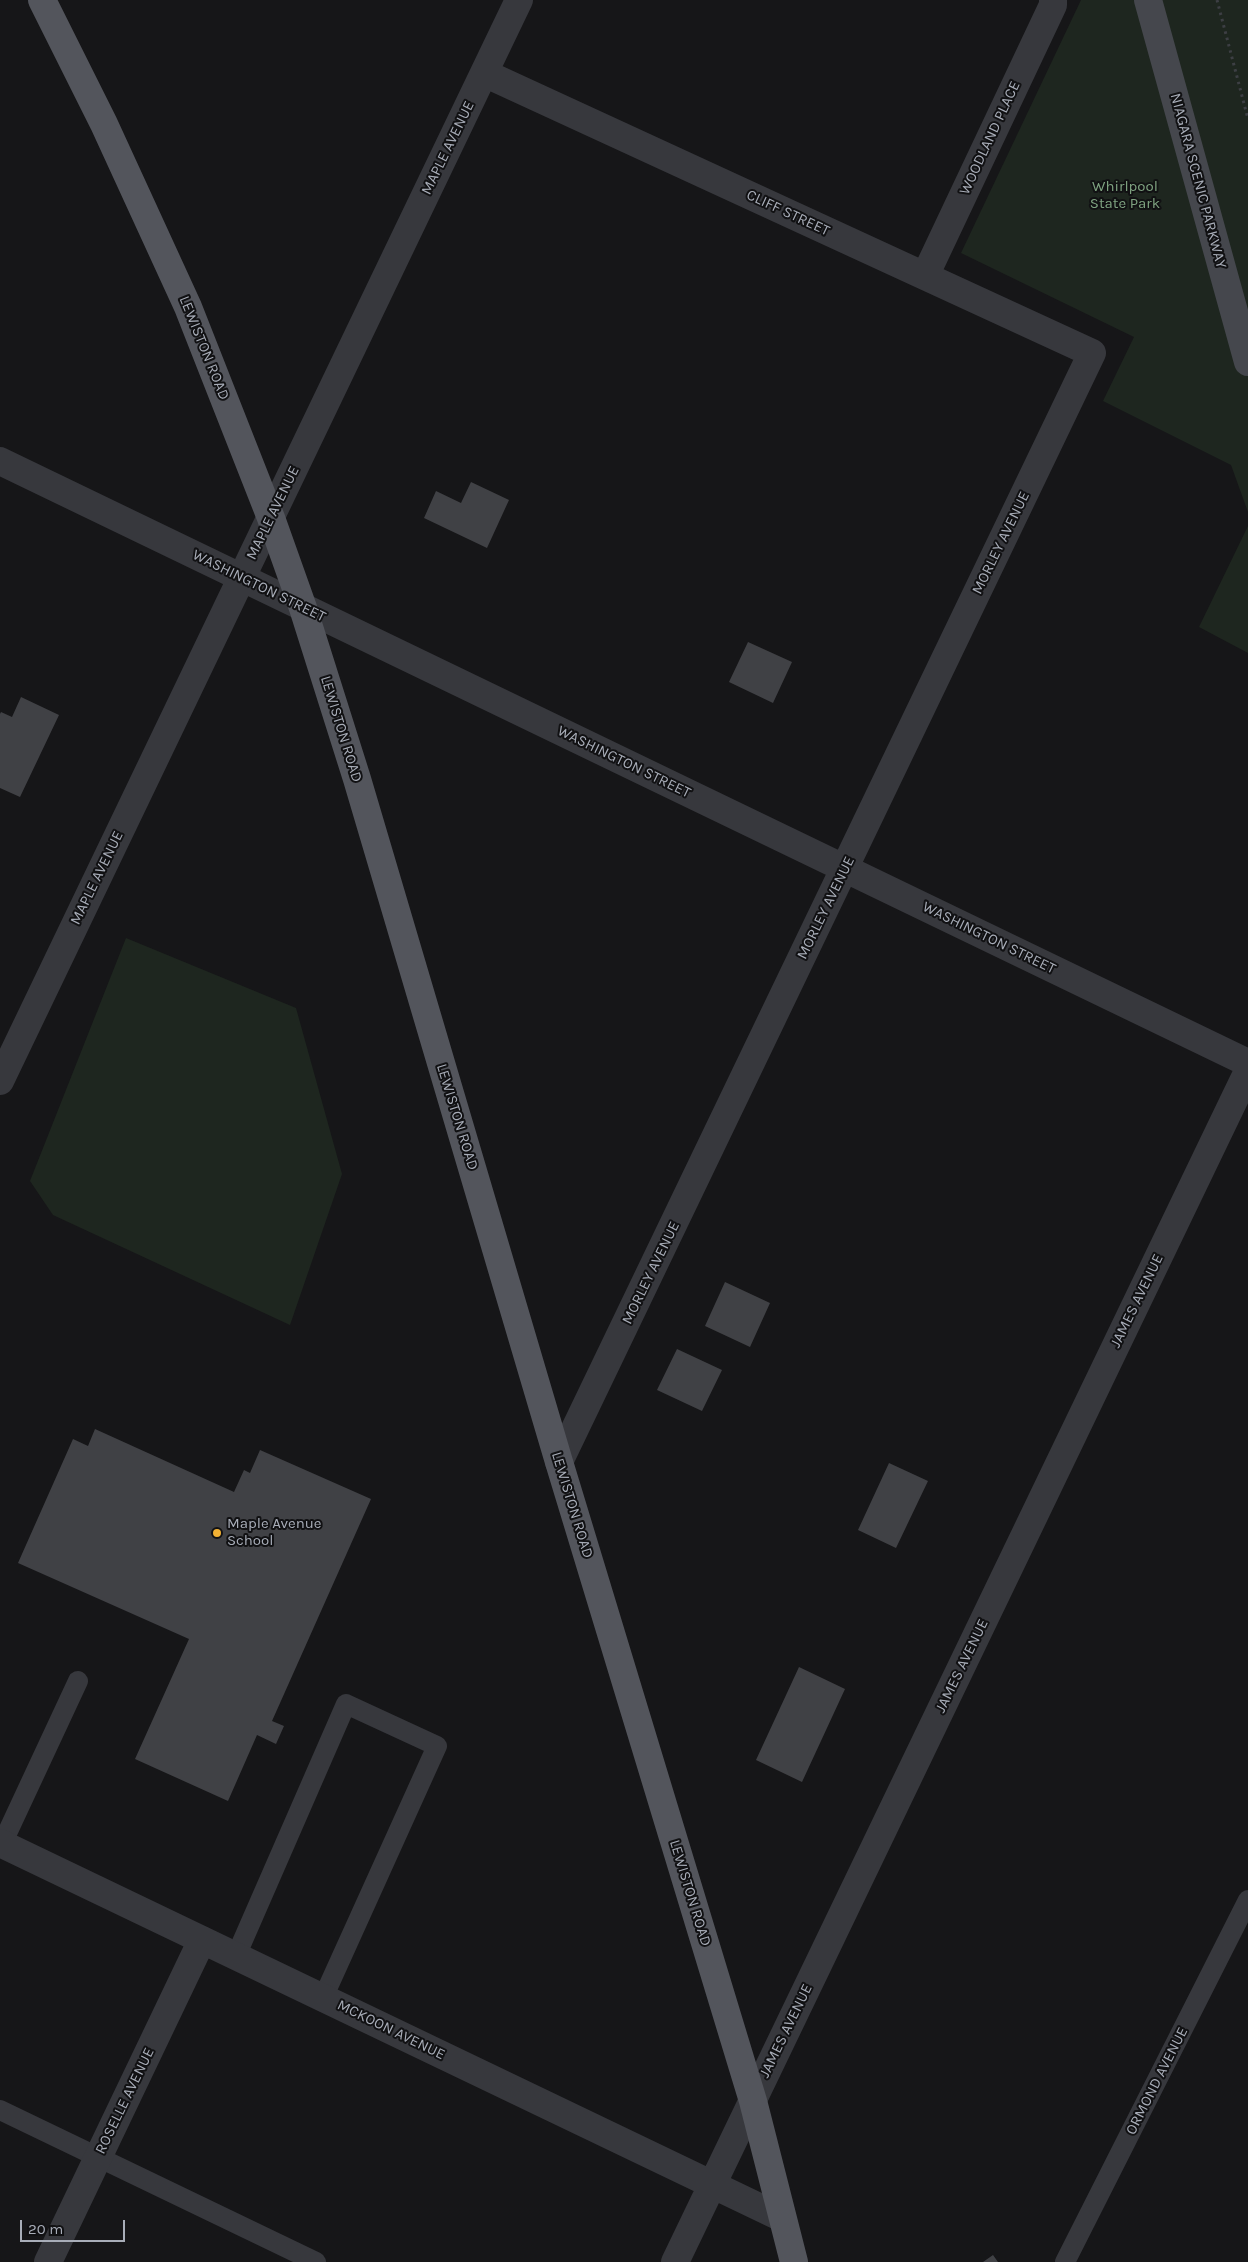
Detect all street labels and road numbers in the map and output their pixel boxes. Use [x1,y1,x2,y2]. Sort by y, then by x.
street label: WOODLAND PLACE [956,78,1024,198]
street label: NIAGARA SCENIC PARKWAY [1166,91,1230,271]
street label: MAPLE AVENUE [418,98,478,198]
street label: CLIFF STREET [743,186,833,240]
street label: LEWISTON ROAD [175,293,233,403]
street label: MAPLE AVENUE [243,463,303,563]
street label: MORLEY AVENUE [968,489,1034,597]
street label: WASHINGTON STREET [189,546,329,626]
street label: LEWISTON ROAD [316,674,366,784]
street label: WASHINGTON STREET [554,722,694,802]
street label: MAPLE AVENUE [67,828,127,928]
street label: MORLEY AVENUE [793,854,859,962]
street label: WASHINGTON STREET [919,898,1059,978]
street label: LEWISTON ROAD [432,1062,482,1172]
street label: MORLEY AVENUE [618,1219,684,1327]
street label: JAMES AVENUE [1107,1251,1167,1351]
street label: LEWISTON ROAD [547,1450,597,1560]
street label: JAMES AVENUE [932,1616,992,1716]
street label: LEWISTON ROAD [665,1838,715,1948]
street label: JAMES AVENUE [756,1981,816,2081]
street label: MCKOON AVENUE [334,1996,448,2064]
street label: ORMOND AVENUE [1122,2024,1192,2138]
street label: ROSELLE AVENUE [91,2045,159,2157]

